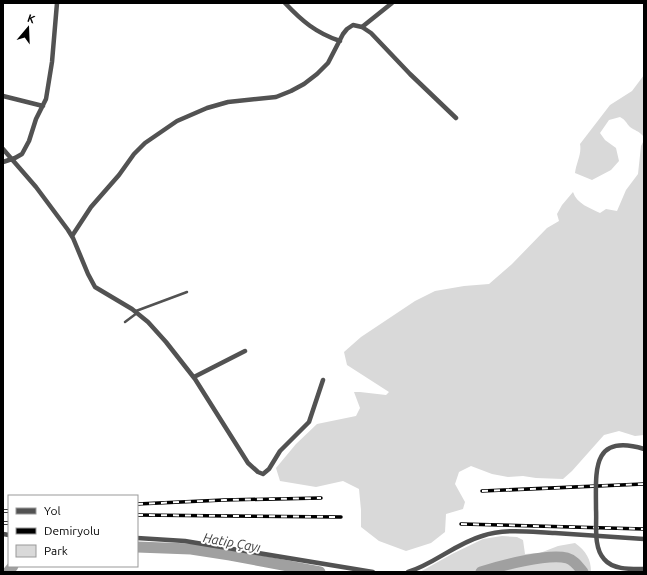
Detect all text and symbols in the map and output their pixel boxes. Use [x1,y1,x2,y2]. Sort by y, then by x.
north arrow [8,8,48,48]
text: K [26,12,37,26]
legend [8,495,138,567]
text: Yol [44,504,61,517]
text: Demiryolu [44,524,100,537]
water label: Hatip Çayı [202,530,262,554]
text: Park [44,544,68,557]

